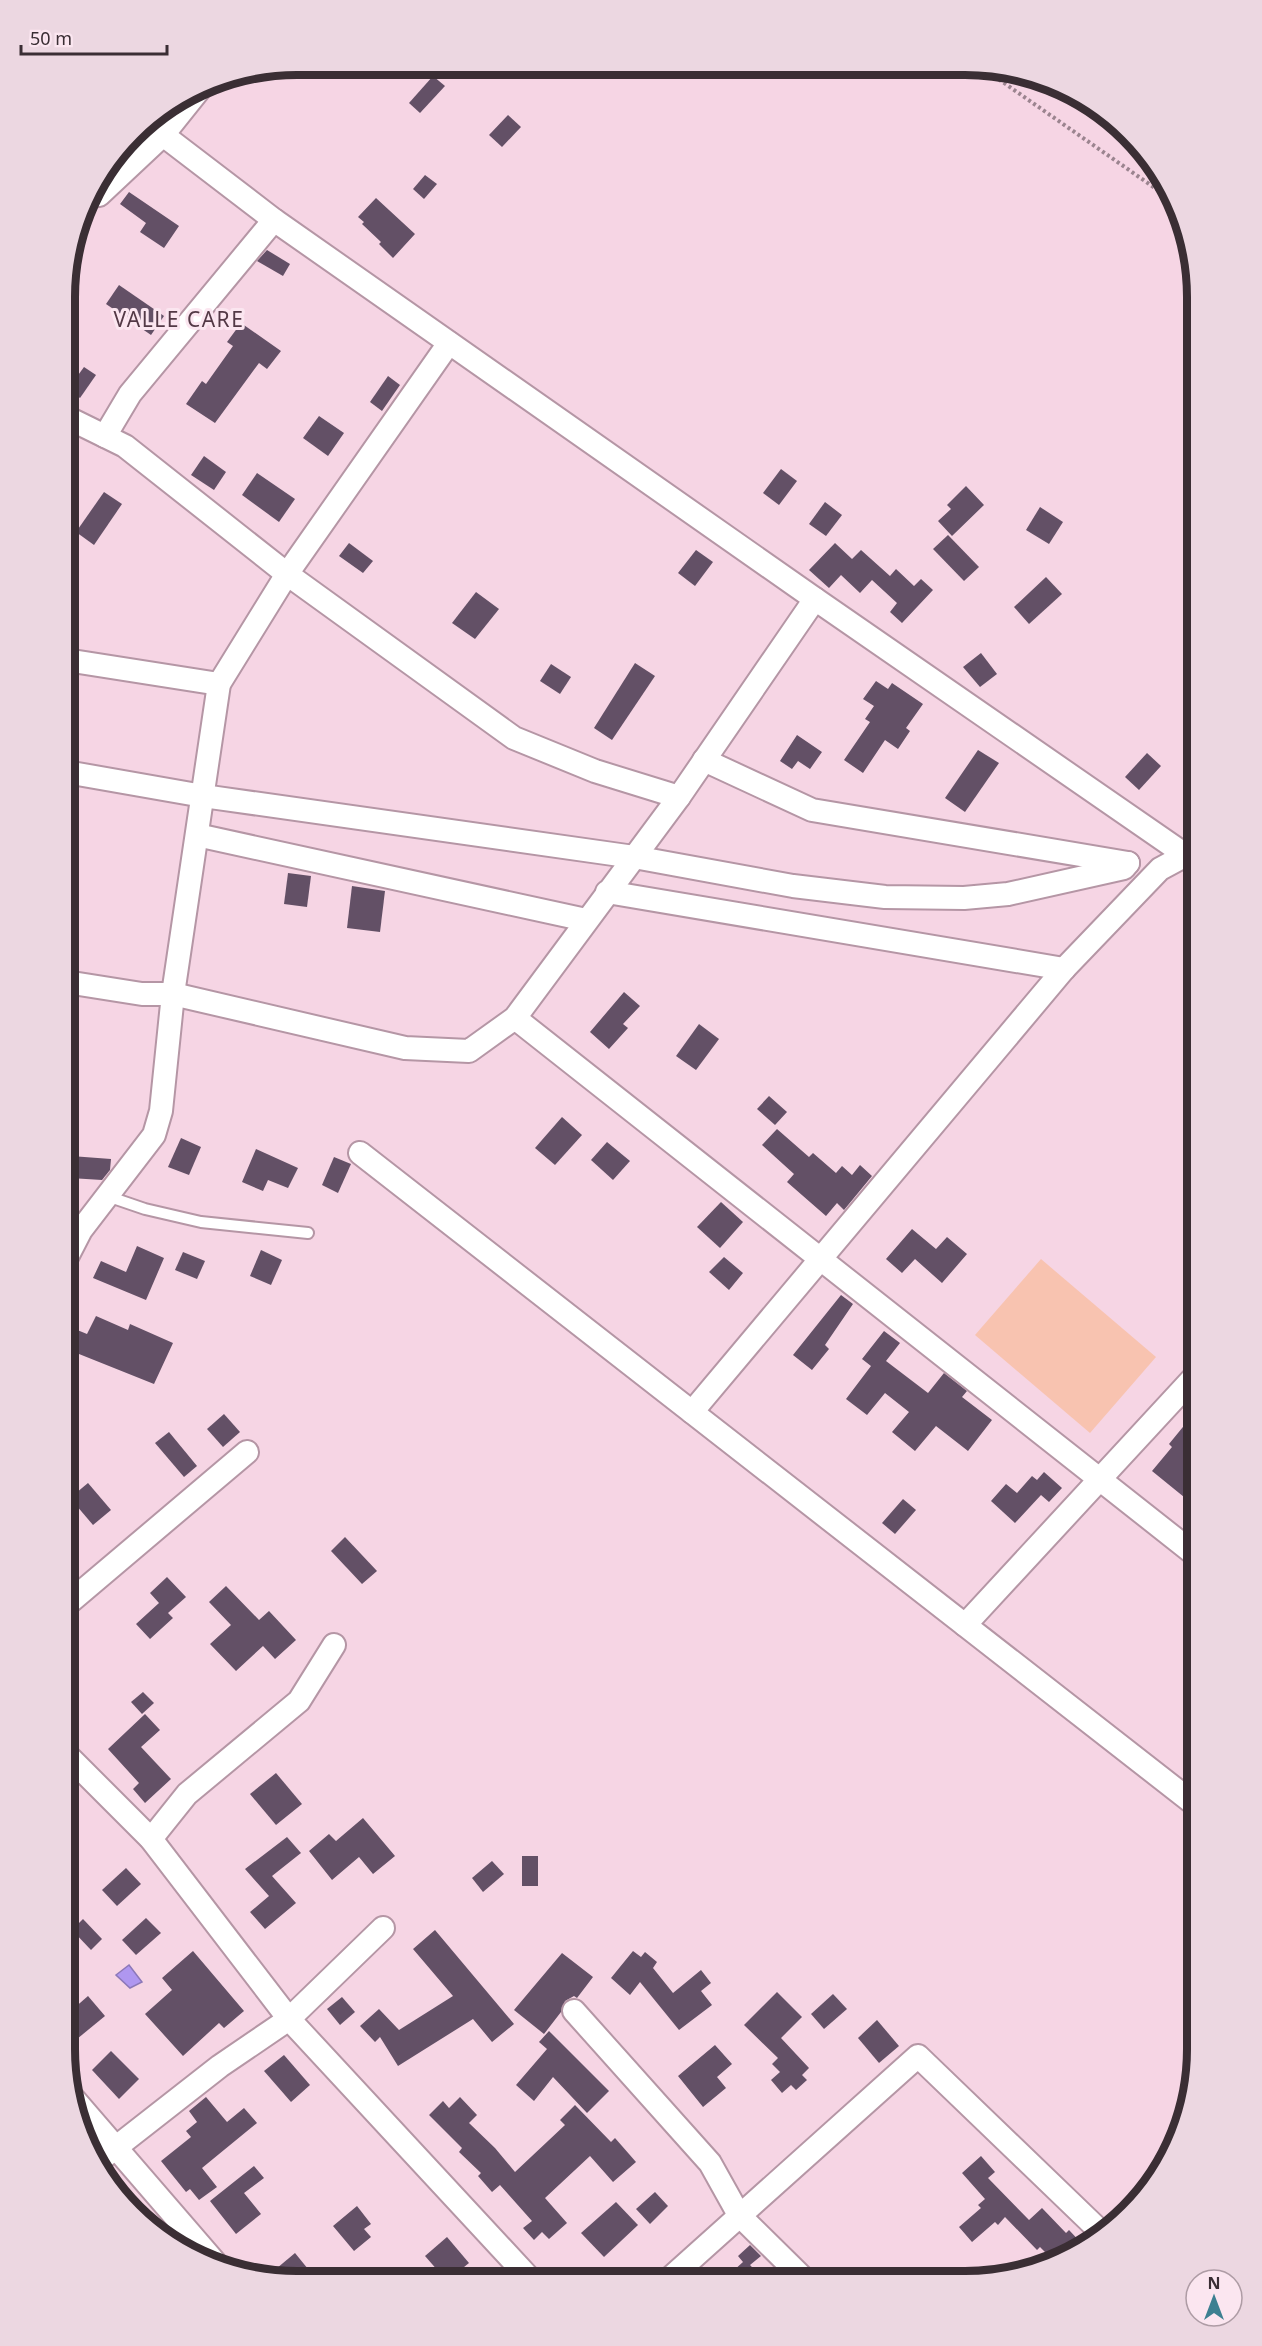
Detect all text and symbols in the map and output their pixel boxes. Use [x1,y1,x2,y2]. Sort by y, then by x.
scale bar [21,18,166,56]
text: 50 m [30,26,72,50]
district label: VALLE CARE [114,305,244,333]
north arrow [1184,2268,1244,2328]
text: N [1207,2272,1221,2294]

